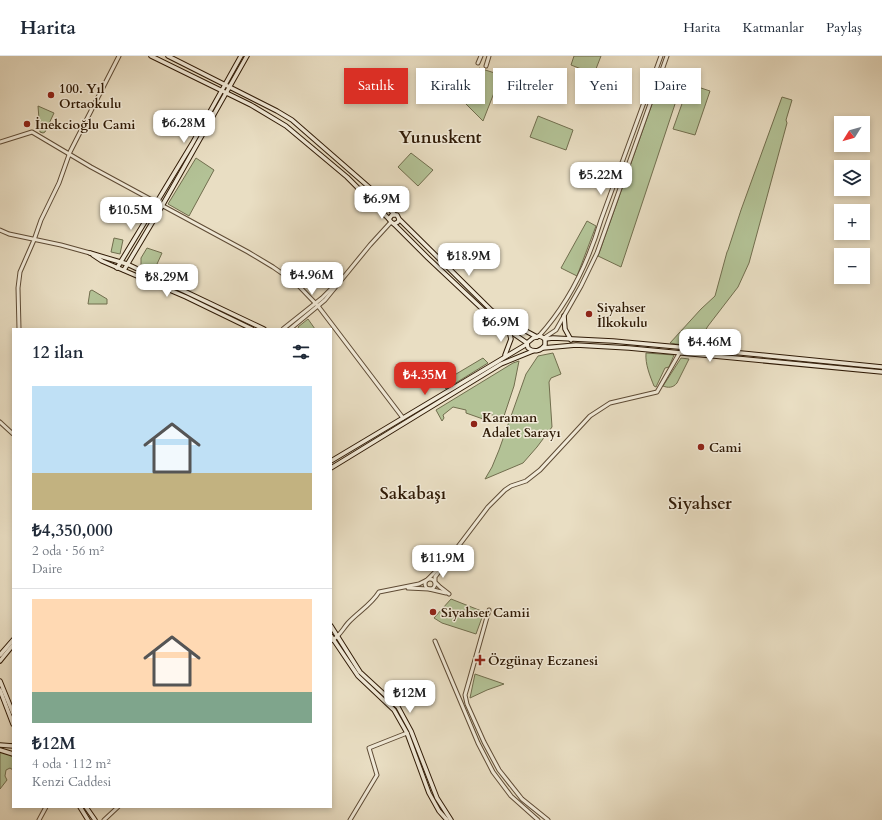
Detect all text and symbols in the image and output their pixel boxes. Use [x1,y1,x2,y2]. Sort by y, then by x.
text: Harita [20,15,76,41]
text: Harita [683,18,721,37]
text: Katmanlar [743,18,804,37]
text: Paylaş [826,18,862,37]
chip: Satılık [344,68,408,104]
chip: Kiralık [416,68,485,104]
chip: Filtreler [493,68,567,104]
chip: Yeni [575,68,632,104]
chip: Daire [640,68,701,104]
place label: 100. Yıl Ortaokulu [59,80,122,113]
marker: 100. Yıl Ortaokulu [46,90,56,100]
pin: ₺6.28M [151,110,217,144]
text: ₺6.28M [162,114,206,132]
place label: İnekcioğlu Cami [35,116,135,134]
north arrow [834,116,870,152]
map controls [834,116,870,284]
marker: İnekcioğlu Cami [22,119,32,129]
district label: Yunuskent [398,126,482,149]
button: layers [834,160,870,196]
pin: ₺5.22M [568,162,634,196]
text: ₺5.22M [579,166,623,184]
pin: ₺6.9M [354,186,410,220]
text: ₺6.9M [363,190,401,208]
pin: ₺10.5M [98,197,164,231]
text: ₺10.5M [109,201,153,219]
button: + [834,204,870,240]
pin: ₺18.9M [436,243,502,277]
text: ₺18.9M [447,247,491,265]
button: − [834,248,870,284]
pin: ₺4.96M [279,262,345,296]
pin: ₺8.29M [134,264,200,298]
text: ₺4.96M [290,266,334,284]
text: ₺8.29M [145,268,189,286]
place label: Siyahser İlkokulu [597,299,648,332]
pin: ₺6.9M [473,309,529,343]
marker: Siyahser İlkokulu [584,309,594,319]
text: ₺6.9M [482,313,520,331]
pin: ₺4.46M [677,329,743,363]
text: ₺4.46M [688,333,732,351]
text: 12 ilan [32,341,84,364]
icon: filters [290,341,312,363]
pin: ₺4.35M [392,362,458,396]
text: ₺4.35M [403,366,447,384]
place label: Karaman Adalet Sarayı [482,409,561,442]
icon: home [136,412,208,484]
marker: Karaman Adalet Sarayı [469,419,479,429]
place label: Cami [709,439,742,457]
marker: Cami [696,442,706,452]
district label: Sakabaşı [380,482,446,505]
district label: Siyahser [668,492,732,515]
text: ₺4,350,000 [32,519,113,542]
text: 2 oda · 56 m² [32,542,104,560]
pin: ₺11.9M [410,545,476,579]
text: ₺11.9M [421,549,465,567]
text: Daire [32,560,62,578]
place label: Siyahser Camii [441,604,530,622]
marker: Siyahser Camii [428,607,438,617]
icon: home [136,625,208,697]
place label: Özgünay Eczanesi [488,652,598,670]
marker: Özgünay Eczanesi [475,655,485,665]
pin: ₺12M [386,680,434,714]
text: ₺12M [393,684,427,702]
text: ₺12M [32,732,76,755]
text: 4 oda · 112 m² [32,755,111,773]
text: Kenzi Caddesi [32,773,111,791]

